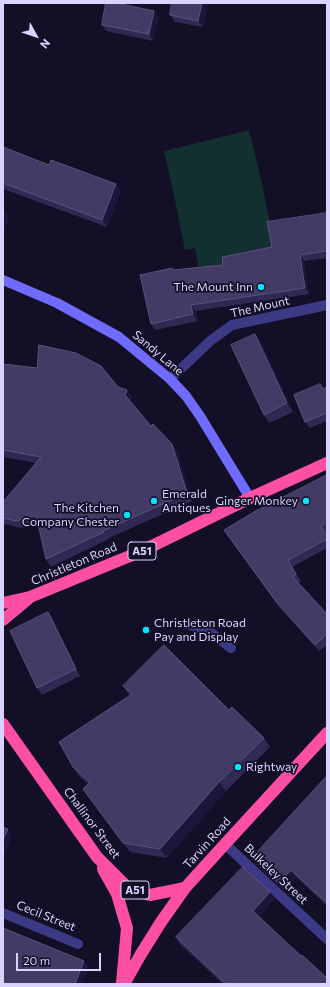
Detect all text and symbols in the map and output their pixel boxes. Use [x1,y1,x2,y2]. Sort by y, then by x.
north arrow [16,16,56,56]
text: N [38,37,53,51]
place label: The Mount Inn [173,280,253,294]
marker: The Mount Inn [256,282,266,292]
street label: The Mount [229,293,291,321]
street label: Sandy Lane [130,328,186,378]
place label: Emerald Antiques [162,487,211,515]
place label: Ginger Monkey [215,494,298,508]
marker: Emerald Antiques [149,496,159,506]
marker: Ginger Monkey [301,496,311,506]
place label: The Kitchen Company Chester [22,501,119,529]
marker: The Kitchen Company Chester [122,510,132,520]
street label: Christleton Road [29,539,119,589]
road number: A51 [128,542,156,560]
place label: Christleton Road Pay and Display [154,616,246,644]
marker: Christleton Road Pay and Display [141,625,151,635]
place label: Rightway [246,760,297,774]
marker: Rightway [233,762,243,772]
street label: Challinor Street [60,784,124,862]
street label: Tarvin Road [180,814,234,872]
street label: Bulkeley Street [241,841,311,907]
road number: A51 [121,881,149,899]
street label: Cecil Street [14,898,78,934]
scale bar [18,945,103,971]
text: 20 m [23,953,50,967]

